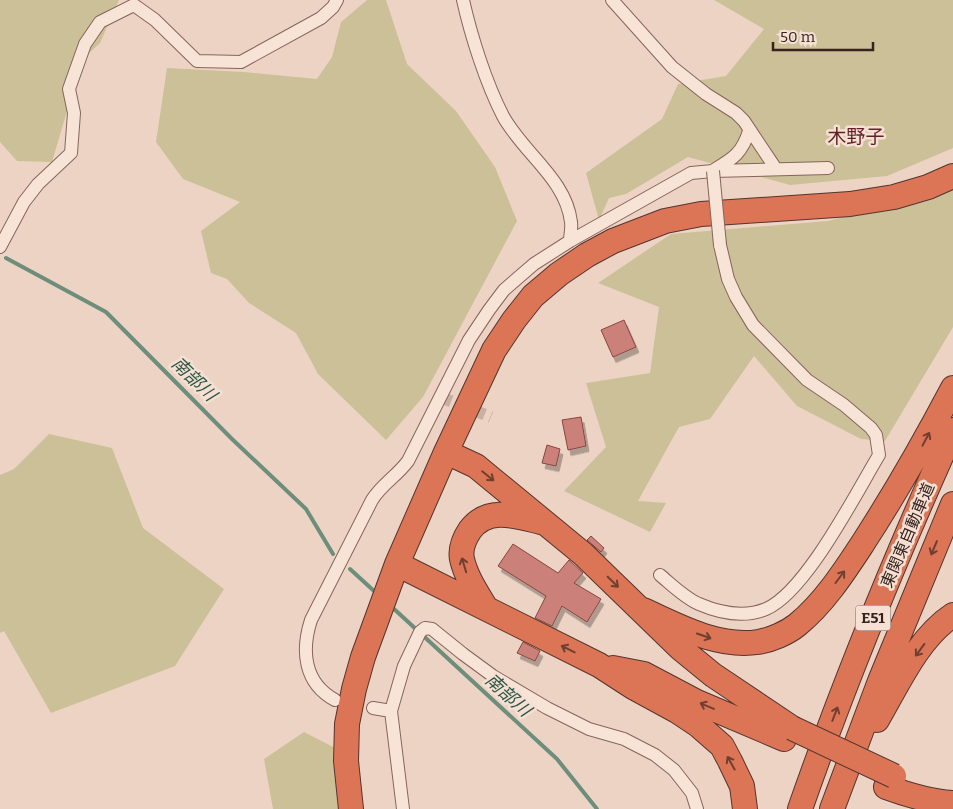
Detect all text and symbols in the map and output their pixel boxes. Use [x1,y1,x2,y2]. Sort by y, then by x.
scale bar [773,20,873,52]
text: 50 m [780,28,816,46]
district label: 木野子 [827,125,885,148]
water label: 南部川 [167,352,223,407]
one-way arrow [921,432,931,447]
one-way arrow [481,471,494,482]
street label: 東関東自動車道 [877,480,938,590]
one-way arrow [928,540,938,555]
one-way arrow [459,557,469,573]
one-way arrow [834,571,845,584]
one-way arrow [607,576,619,588]
road number: E51 [856,606,890,630]
one-way arrow [696,632,711,641]
one-way arrow [914,643,925,656]
one-way arrow [561,644,576,654]
water label: 南部川 [481,669,537,723]
one-way arrow [700,701,715,711]
one-way arrow [831,707,840,722]
one-way arrow [726,756,735,771]

